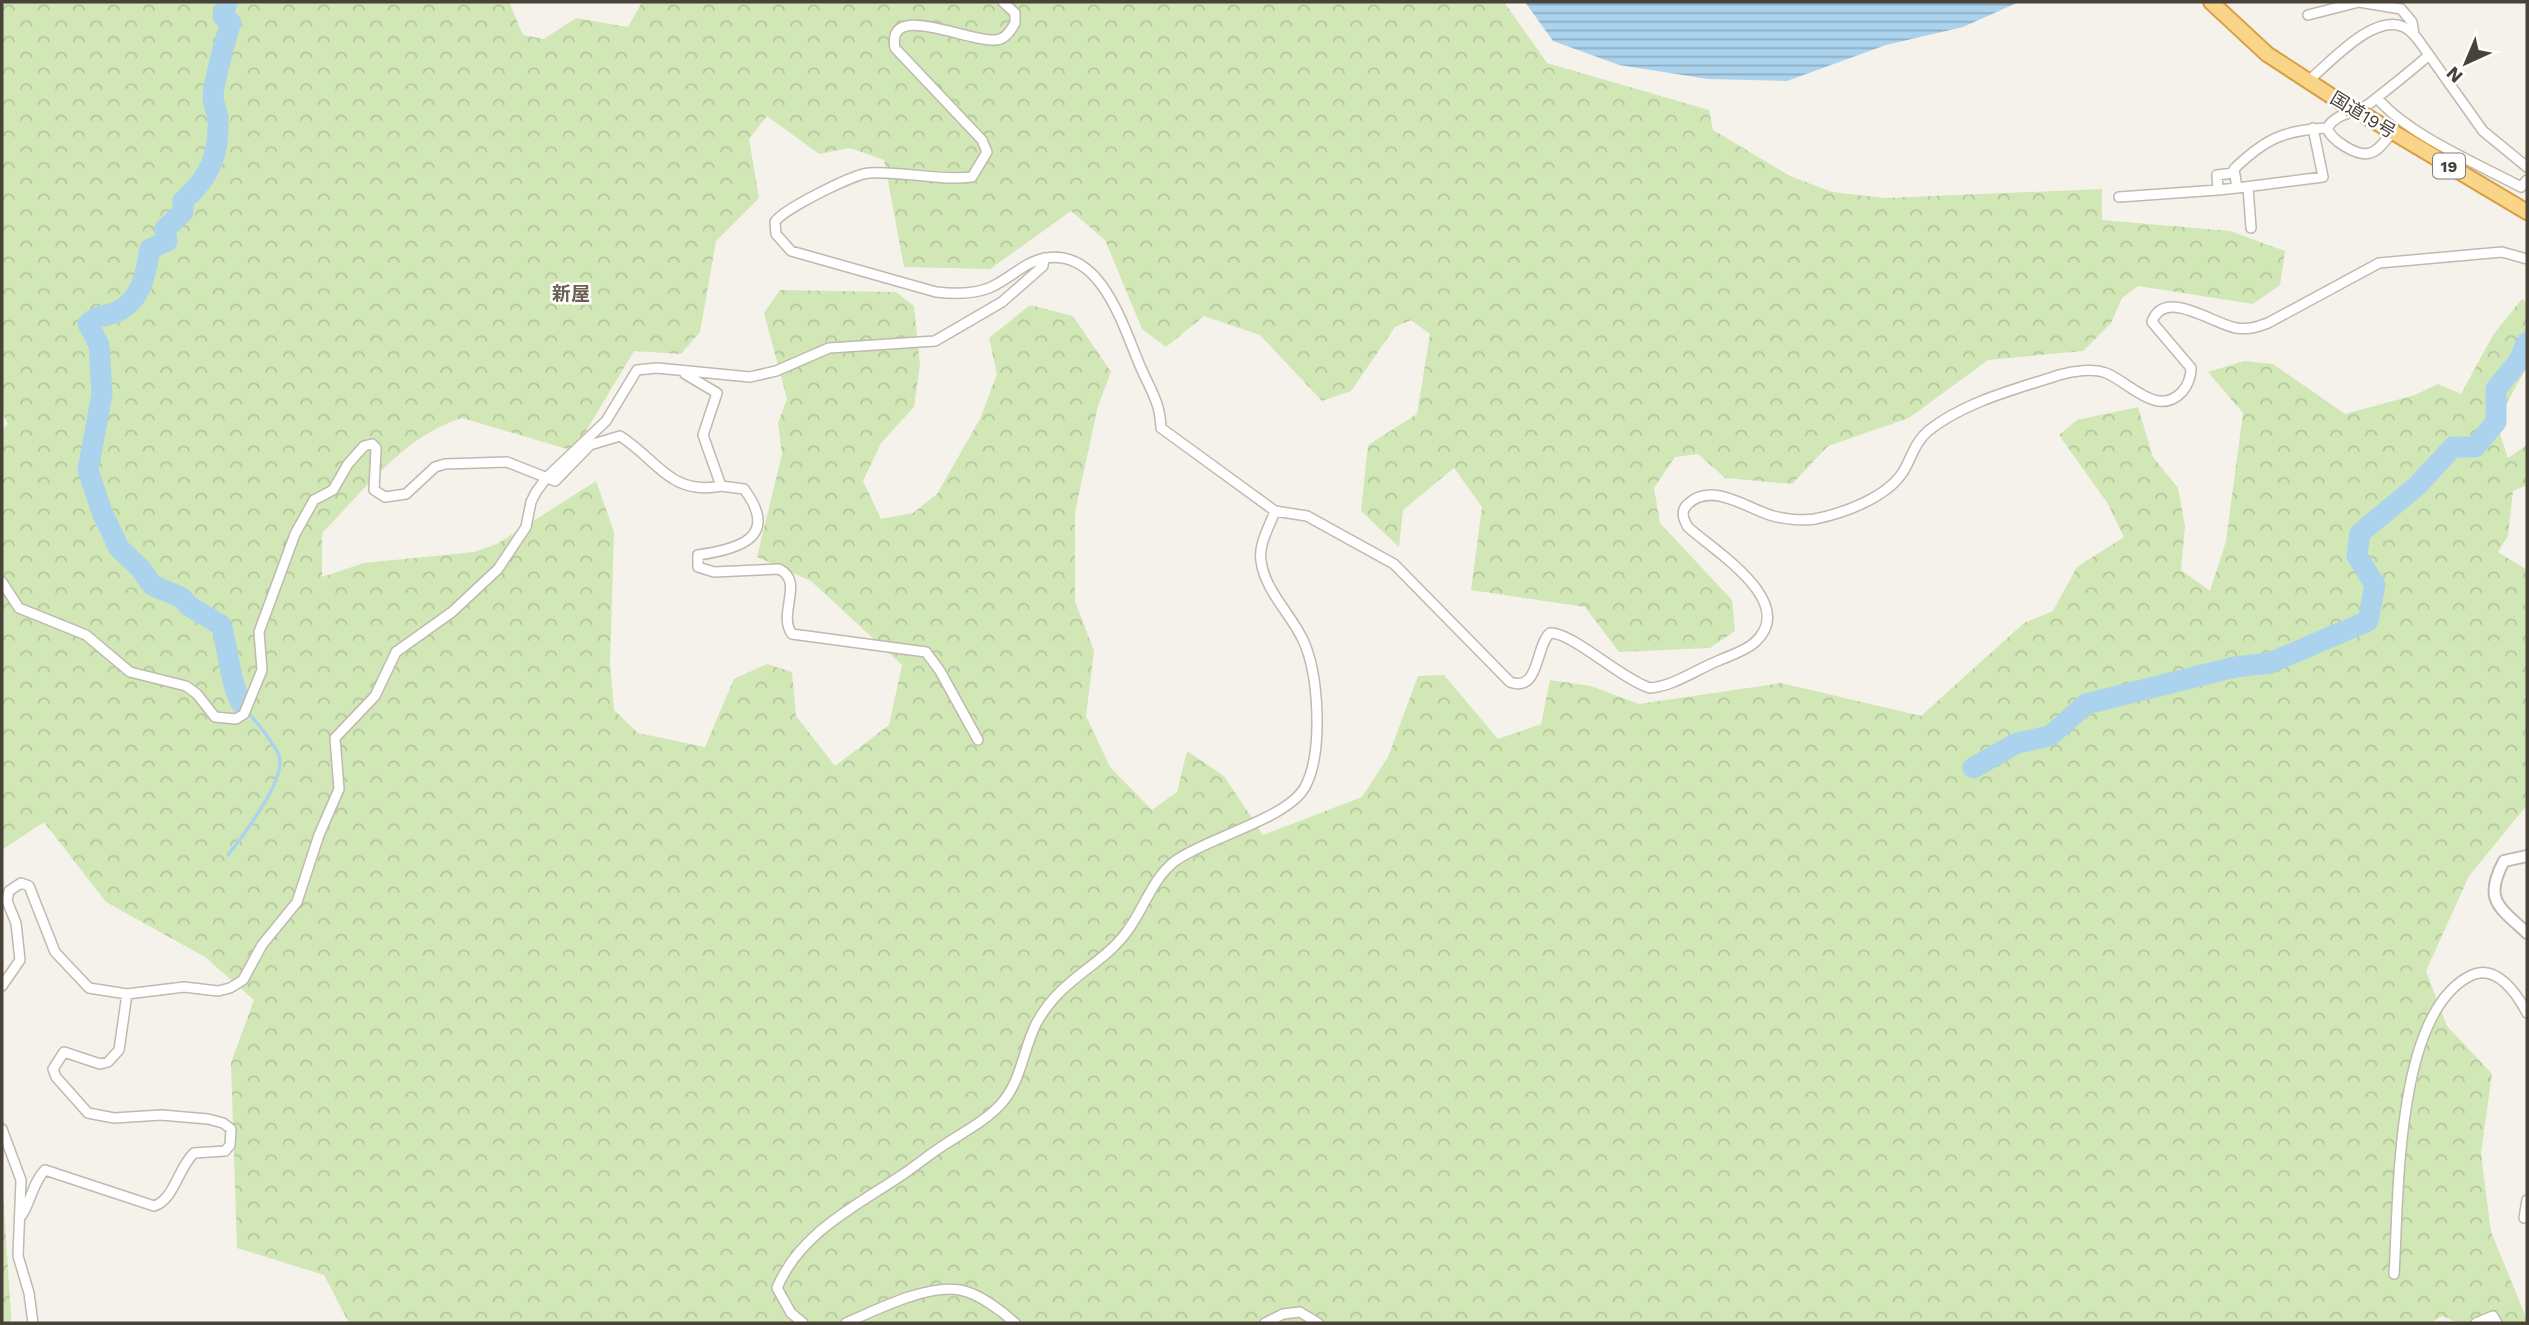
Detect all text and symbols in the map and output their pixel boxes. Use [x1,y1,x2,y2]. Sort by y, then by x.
north arrow [2431,28,2501,98]
text: N [2441,62,2468,88]
street label: 国道19号 [2327,87,2400,142]
road number: 19 [2433,154,2465,178]
district label: 新屋 [552,282,590,305]

